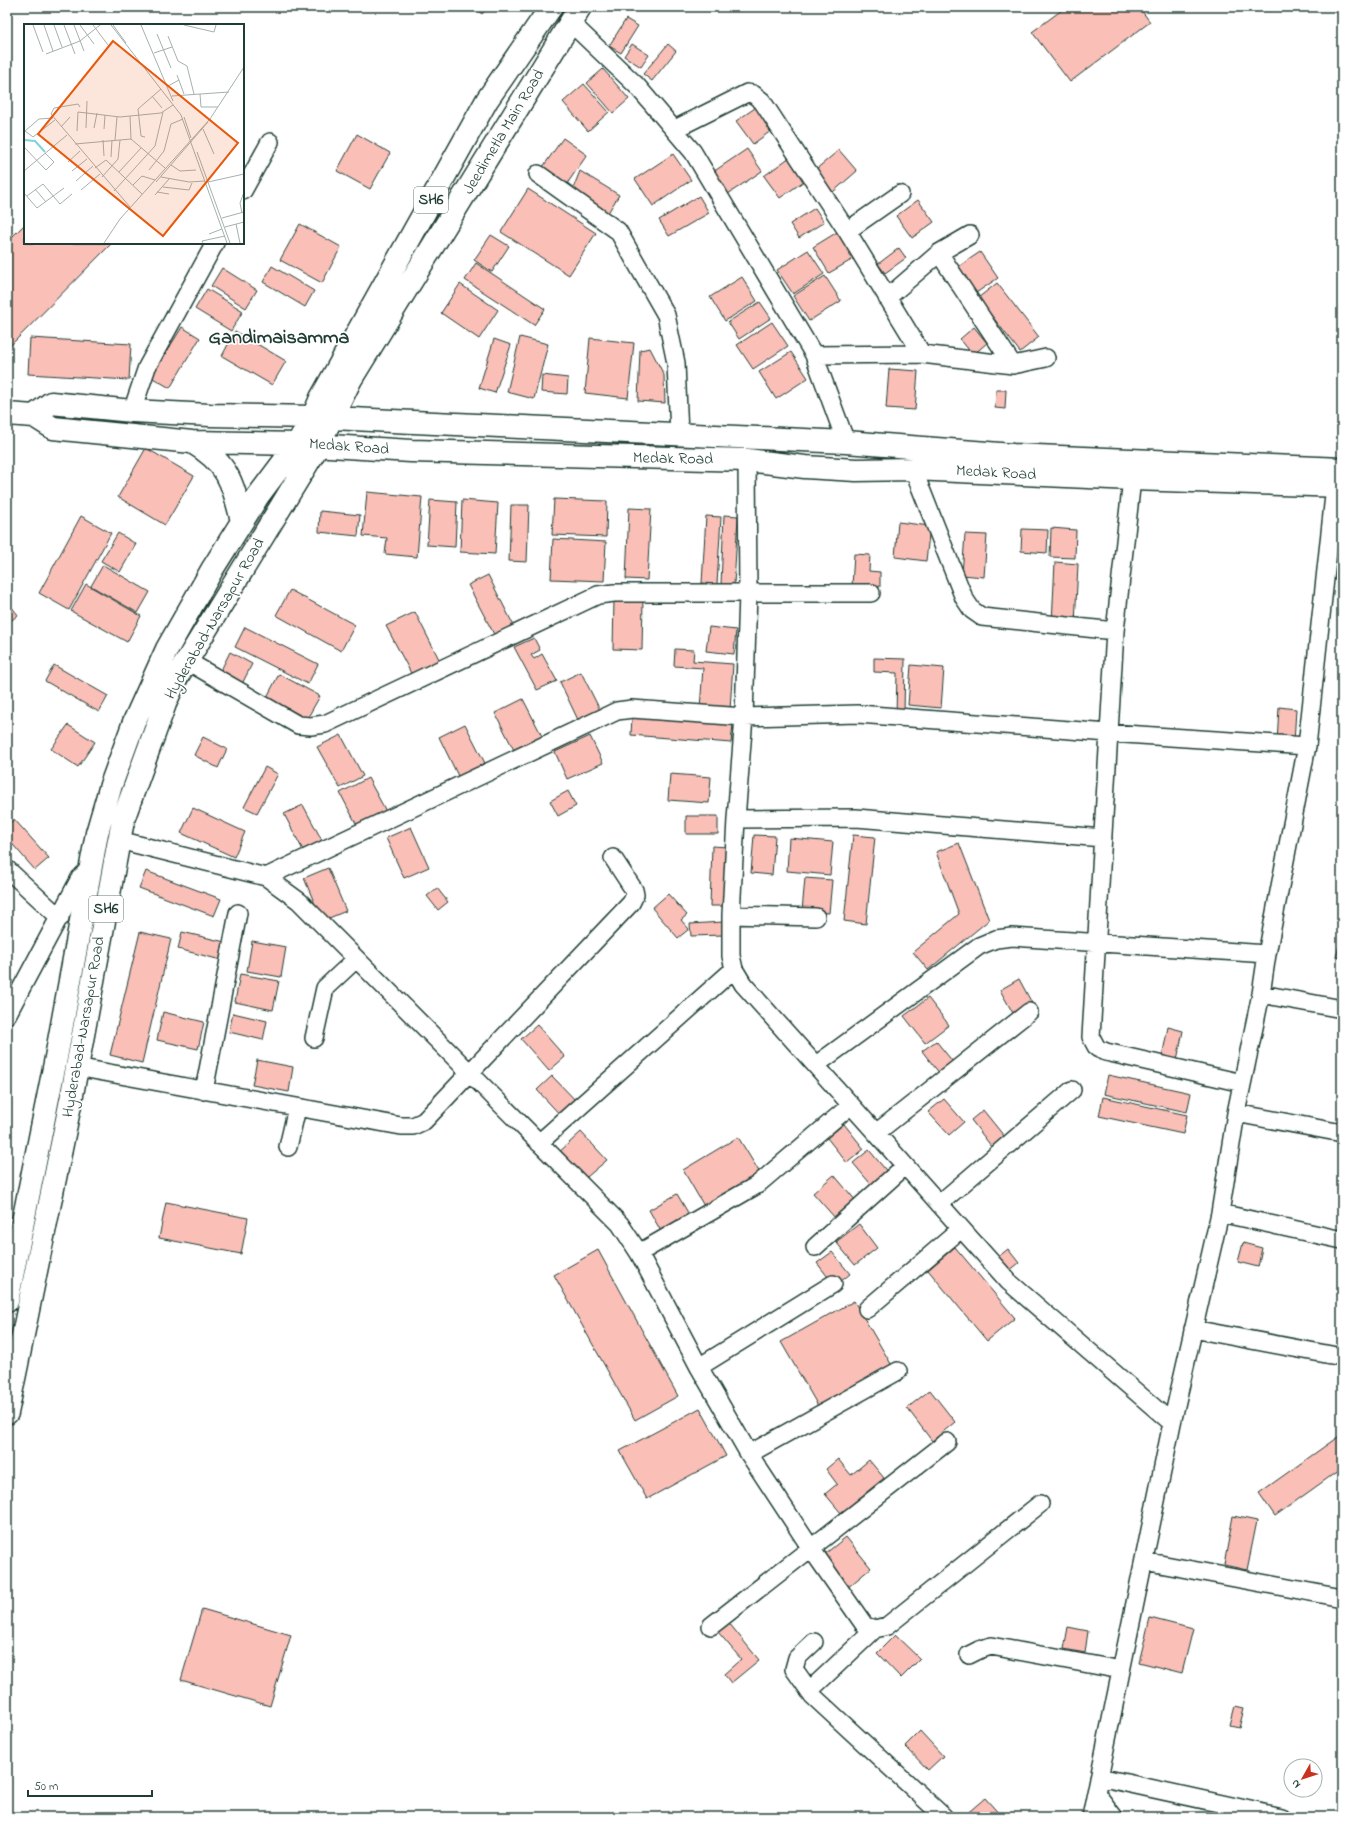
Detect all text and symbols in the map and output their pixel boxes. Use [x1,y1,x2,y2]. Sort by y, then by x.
inset map [24,24,244,244]
street label: Jeedimetla Main Road [457,65,551,199]
road number: SH6 [414,187,448,213]
district label: Gandimaisamma [209,324,350,353]
street label: Medak Road [308,432,390,462]
street label: Medak Road [633,446,713,472]
street label: Medak Road [955,459,1037,487]
street label: Hyderabad-Narsapur Road [159,534,271,704]
road number: SH6 [89,896,123,922]
street label: Hyderabad-Narsapur Road [56,935,112,1119]
north arrow [1283,1758,1323,1798]
scale bar [28,1772,152,1798]
text: N [1287,1776,1305,1792]
text: 50 m [34,1778,58,1796]

